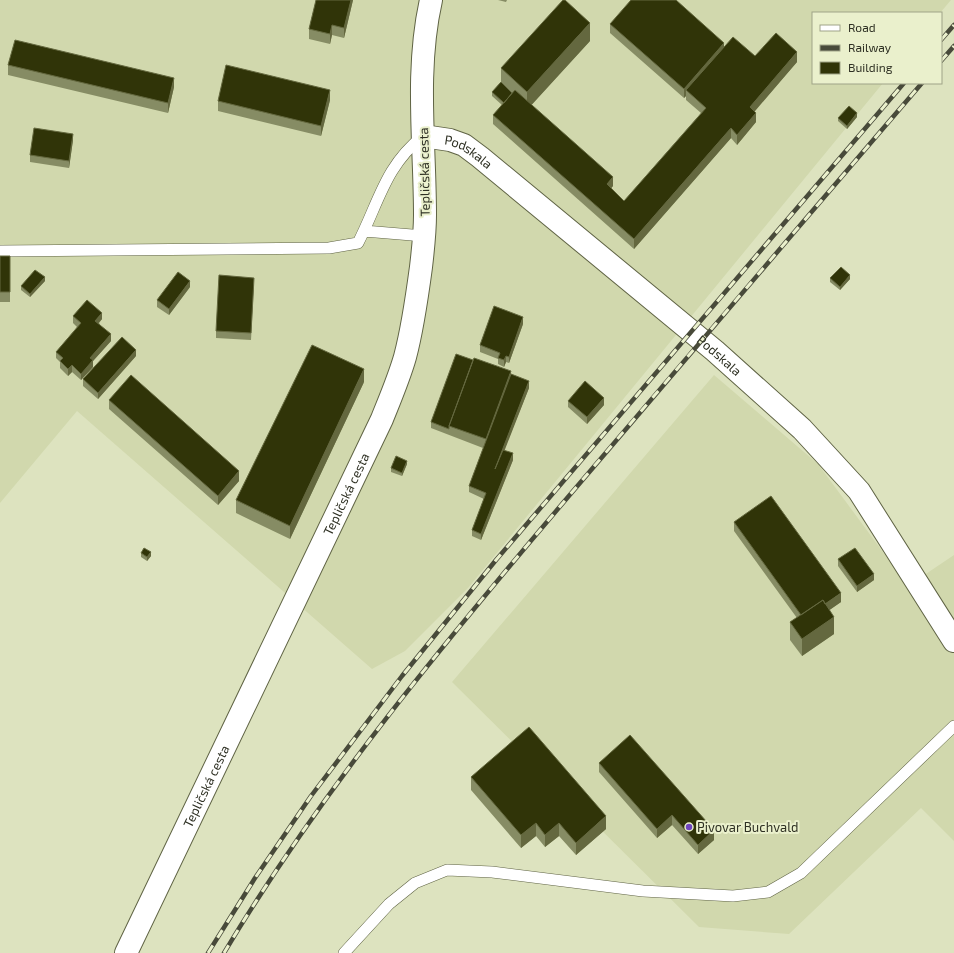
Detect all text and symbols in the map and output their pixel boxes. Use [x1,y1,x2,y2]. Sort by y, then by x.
legend [812,12,942,84]
text: Road [848,20,876,34]
text: Railway [848,40,892,54]
text: Building [848,60,893,74]
street label: Tepličská cesta [415,127,433,217]
street label: Podskala [444,131,496,172]
street label: Podskala [694,332,745,379]
street label: Tepličská cesta [320,450,373,538]
street label: Tepličská cesta [179,742,232,830]
place label: Pivovar Buchvald [697,819,798,835]
marker: Pivovar Buchvald [684,822,694,832]

